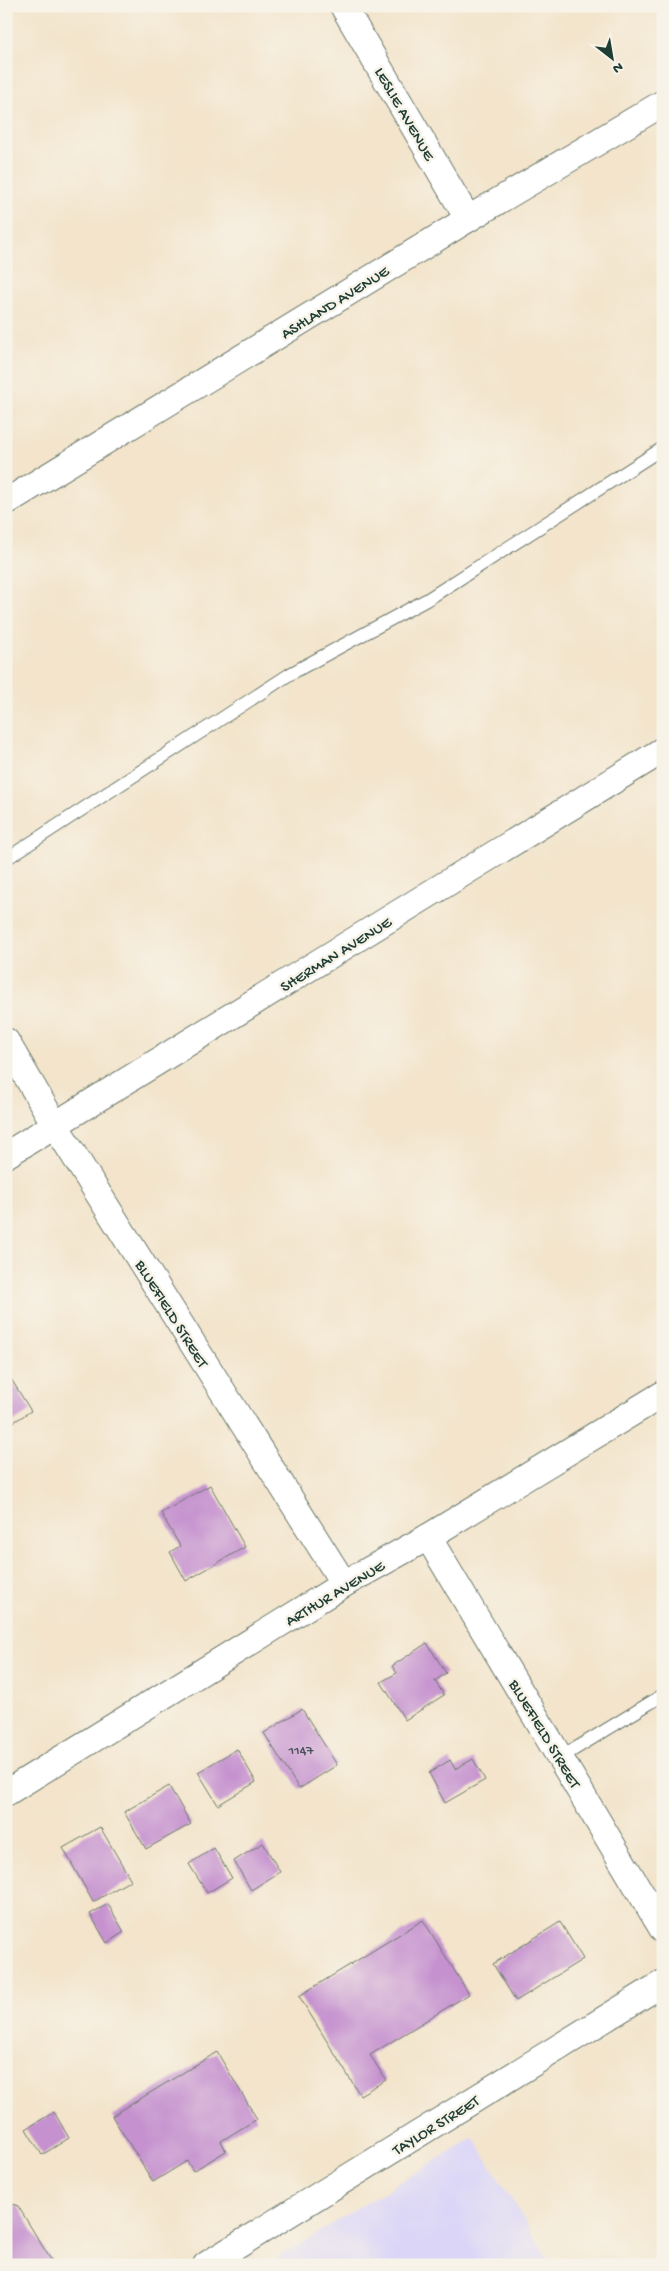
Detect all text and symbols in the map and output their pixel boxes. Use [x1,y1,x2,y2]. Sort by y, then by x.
north arrow [586,32,636,82]
text: N [609,57,626,77]
street label: LESLIE AVENUE [369,65,438,166]
street label: ASHLAND AVENUE [278,263,394,345]
street label: SHERMAN AVENUE [278,914,397,998]
street label: BLUEFIELD STREET [129,1257,211,1373]
street label: ARTHUR AVENUE [283,1557,390,1632]
street label: BLUEFIELD STREET [503,1676,583,1793]
house number: 1147 [287,1743,314,1760]
street label: TAYLOR STREET [389,2092,484,2162]

